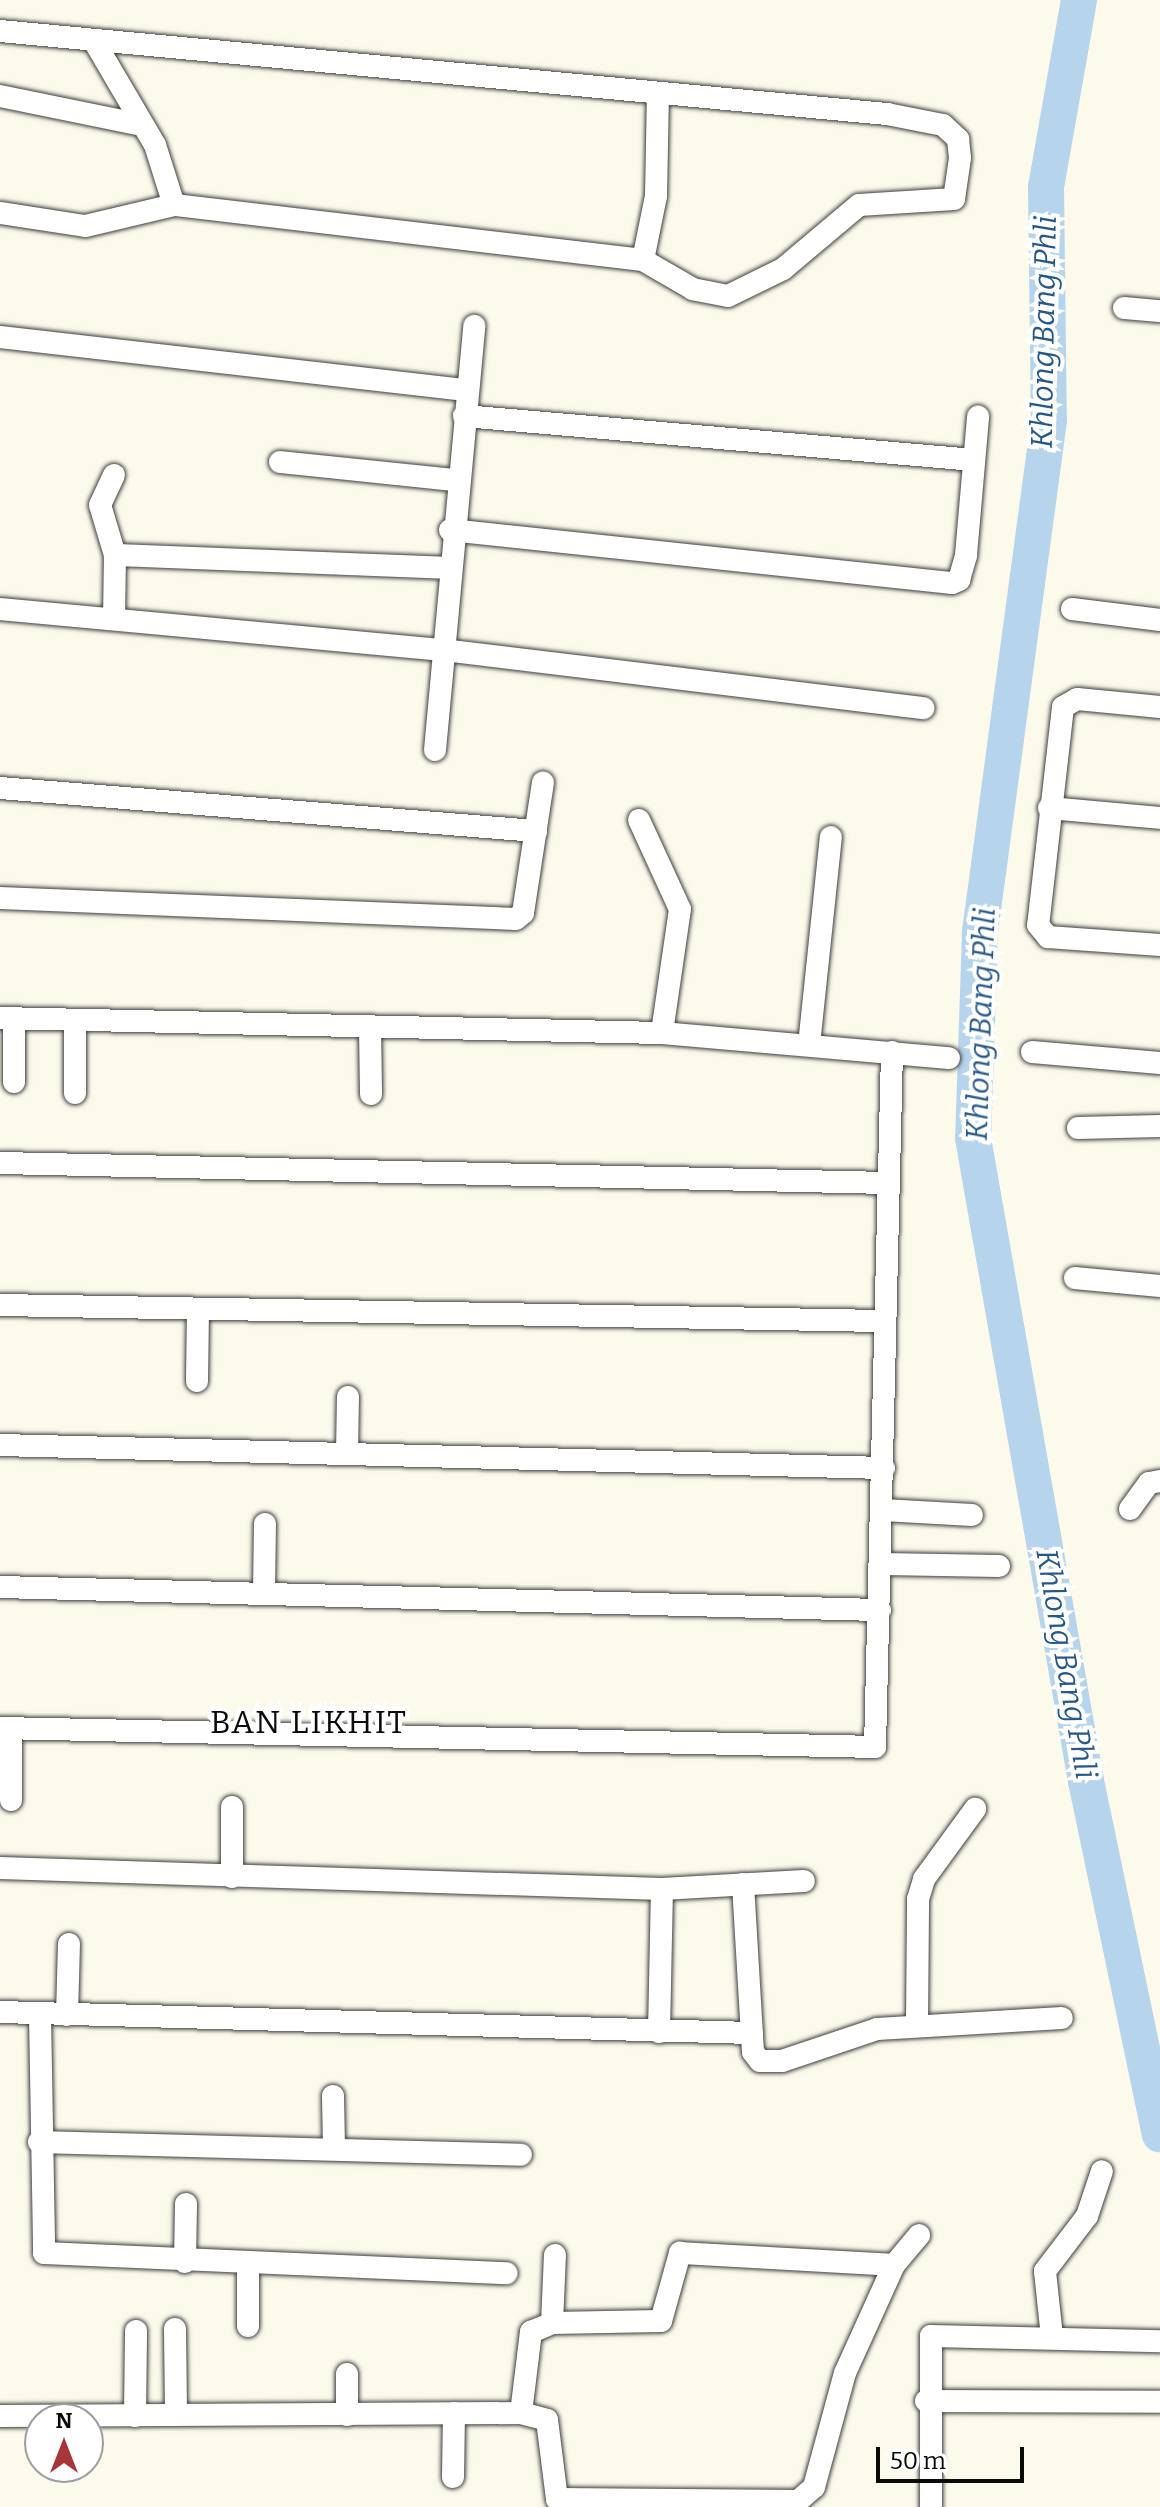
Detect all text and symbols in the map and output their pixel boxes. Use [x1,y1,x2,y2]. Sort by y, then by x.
water label: Khlong Bang Phli [1024,215,1064,449]
water label: Khlong Bang Phli [959,907,1003,1141]
water label: Khlong Bang Phli [1028,1546,1104,1782]
district label: BAN LIKHIT [210,1703,408,1741]
north arrow [24,2403,104,2483]
text: N [56,2407,72,2434]
scale bar [880,2431,1028,2481]
text: 50 m [890,2447,946,2475]

